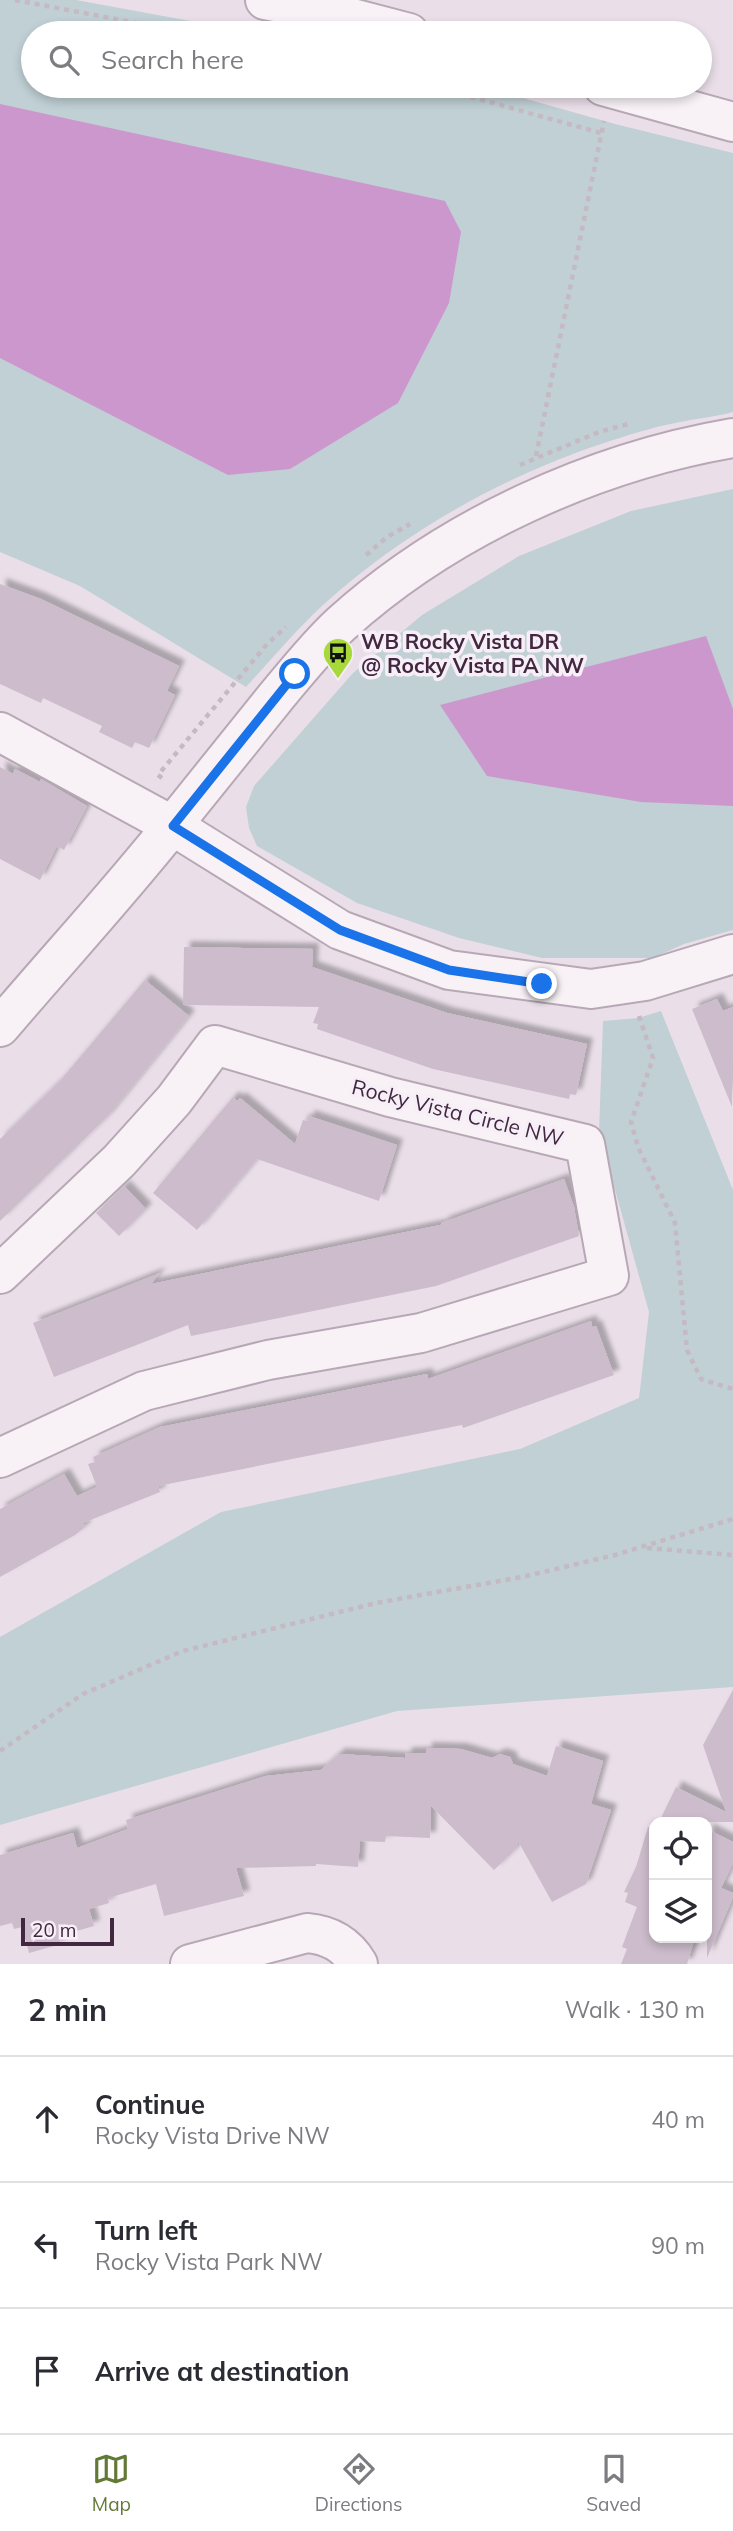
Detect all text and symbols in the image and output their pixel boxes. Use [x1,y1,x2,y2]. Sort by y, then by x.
search box [21,21,712,98]
icon: search [45,41,83,79]
text: Search here [101,43,244,76]
place label: WB Rocky Vista DR @ Rocky Vista PA NW [361,628,584,678]
bus stop icon: WB Rocky Vista DR @ Rocky Vista PA NW [321,636,355,680]
route start [279,658,310,689]
route end [526,968,557,999]
street label: Rocky Vista Circle NW [349,1073,567,1151]
map controls [649,1817,712,1943]
button: locate [649,1817,712,1880]
button: layers [649,1880,712,1943]
scale bar [21,1915,114,1947]
text: 20 m [32,1918,76,1942]
text: 2 min [28,1991,107,2029]
text: Walk · 130 m [565,1995,705,2024]
text: Continue [95,2088,205,2121]
icon: ahead [28,2100,66,2138]
text: 40 m [651,2105,705,2134]
text: Rocky Vista Drive NW [95,2121,330,2150]
text: Turn left [95,2214,197,2247]
icon: left [28,2226,66,2264]
text: 90 m [651,2231,705,2260]
text: Rocky Vista Park NW [95,2247,323,2276]
icon: arrive [28,2352,66,2390]
text: Arrive at destination [95,2355,350,2388]
tab: Map [92,2450,131,2516]
tab: Directions [315,2450,403,2516]
tab: Saved [586,2450,641,2516]

